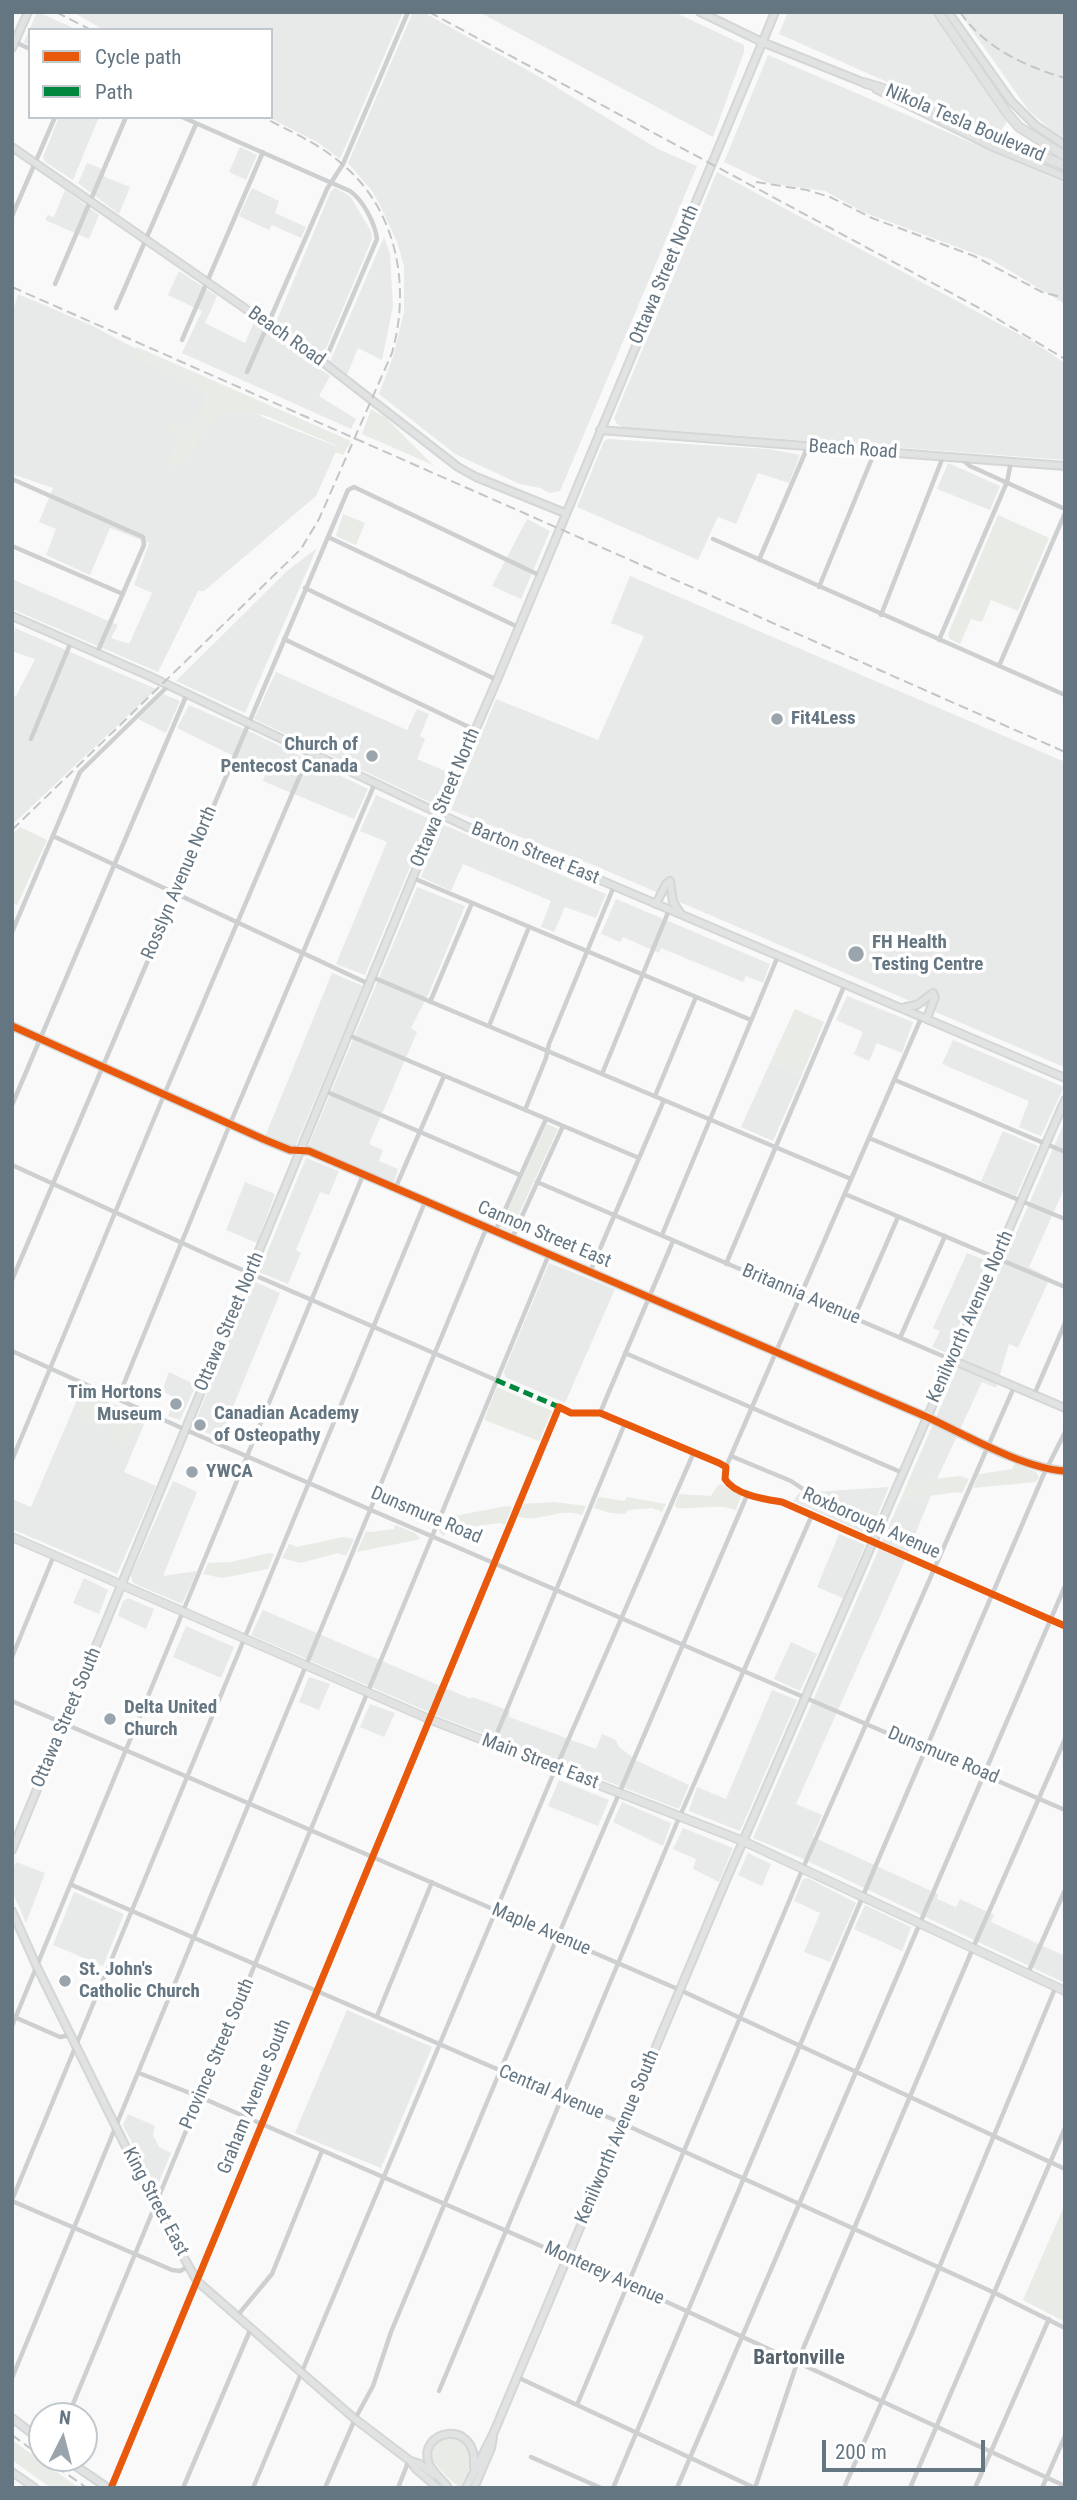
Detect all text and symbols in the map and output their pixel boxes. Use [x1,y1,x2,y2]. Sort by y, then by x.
legend [28,28,273,119]
text: Cycle path [95,45,181,69]
text: Path [95,80,133,104]
street label: Nikola Tesla Boulevard [882,80,1048,168]
street label: Ottawa Street North [625,202,705,348]
street label: Beach Road [243,302,329,372]
street label: Beach Road [808,436,898,464]
place label: Fit4Less [791,708,856,730]
marker: Fit4Less [769,711,785,727]
street label: Ottawa Street North [406,725,486,871]
place label: Church of Pentecost Canada [220,734,358,778]
marker: Church of Pentecost Canada [364,748,380,764]
street label: Rosslyn Avenue North [137,803,223,963]
street label: Barton Street East [468,818,602,890]
place label: FH Health Testing Centre [872,932,983,976]
marker: FH Health Testing Centre [846,944,866,964]
street label: Cannon Street East [474,1197,614,1273]
street label: Kenilworth Avenue North [923,1228,1019,1406]
street label: Ottawa Street North [190,1249,270,1395]
street label: Britannia Avenue [738,1260,864,1330]
place label: Tim Hortons Museum [68,1382,162,1426]
marker: Tim Hortons Museum [168,1396,184,1412]
place label: Canadian Academy of Osteopathy [214,1403,359,1447]
marker: Canadian Academy of Osteopathy [192,1417,208,1433]
place label: YWCA [206,1461,253,1483]
marker: YWCA [184,1464,200,1480]
street label: Dunsmure Road [367,1482,485,1550]
street label: Roxborough Avenue [798,1483,944,1565]
street label: Ottawa Street South [27,1645,107,1791]
place label: Delta United Church [124,1697,217,1741]
marker: Delta United Church [102,1711,118,1727]
street label: Dunsmure Road [884,1722,1002,1790]
street label: Main Street East [478,1729,602,1795]
street label: Maple Avenue [488,1899,594,1961]
place label: St. John's Catholic Church [79,1959,200,2003]
marker: St. John's Catholic Church [57,1973,73,1989]
street label: Province Street South [176,1975,260,2133]
street label: Graham Avenue South [214,2016,296,2178]
street label: Kenilworth Avenue South [571,2047,665,2227]
street label: Central Avenue [495,2061,607,2125]
street label: King Street East [117,2144,193,2260]
street label: Monterey Avenue [540,2237,668,2311]
district label: Bartonville [753,2346,845,2372]
north arrow [28,2402,98,2472]
text: N [58,2406,72,2430]
scale bar [825,2426,988,2470]
text: 200 m [835,2440,887,2464]

